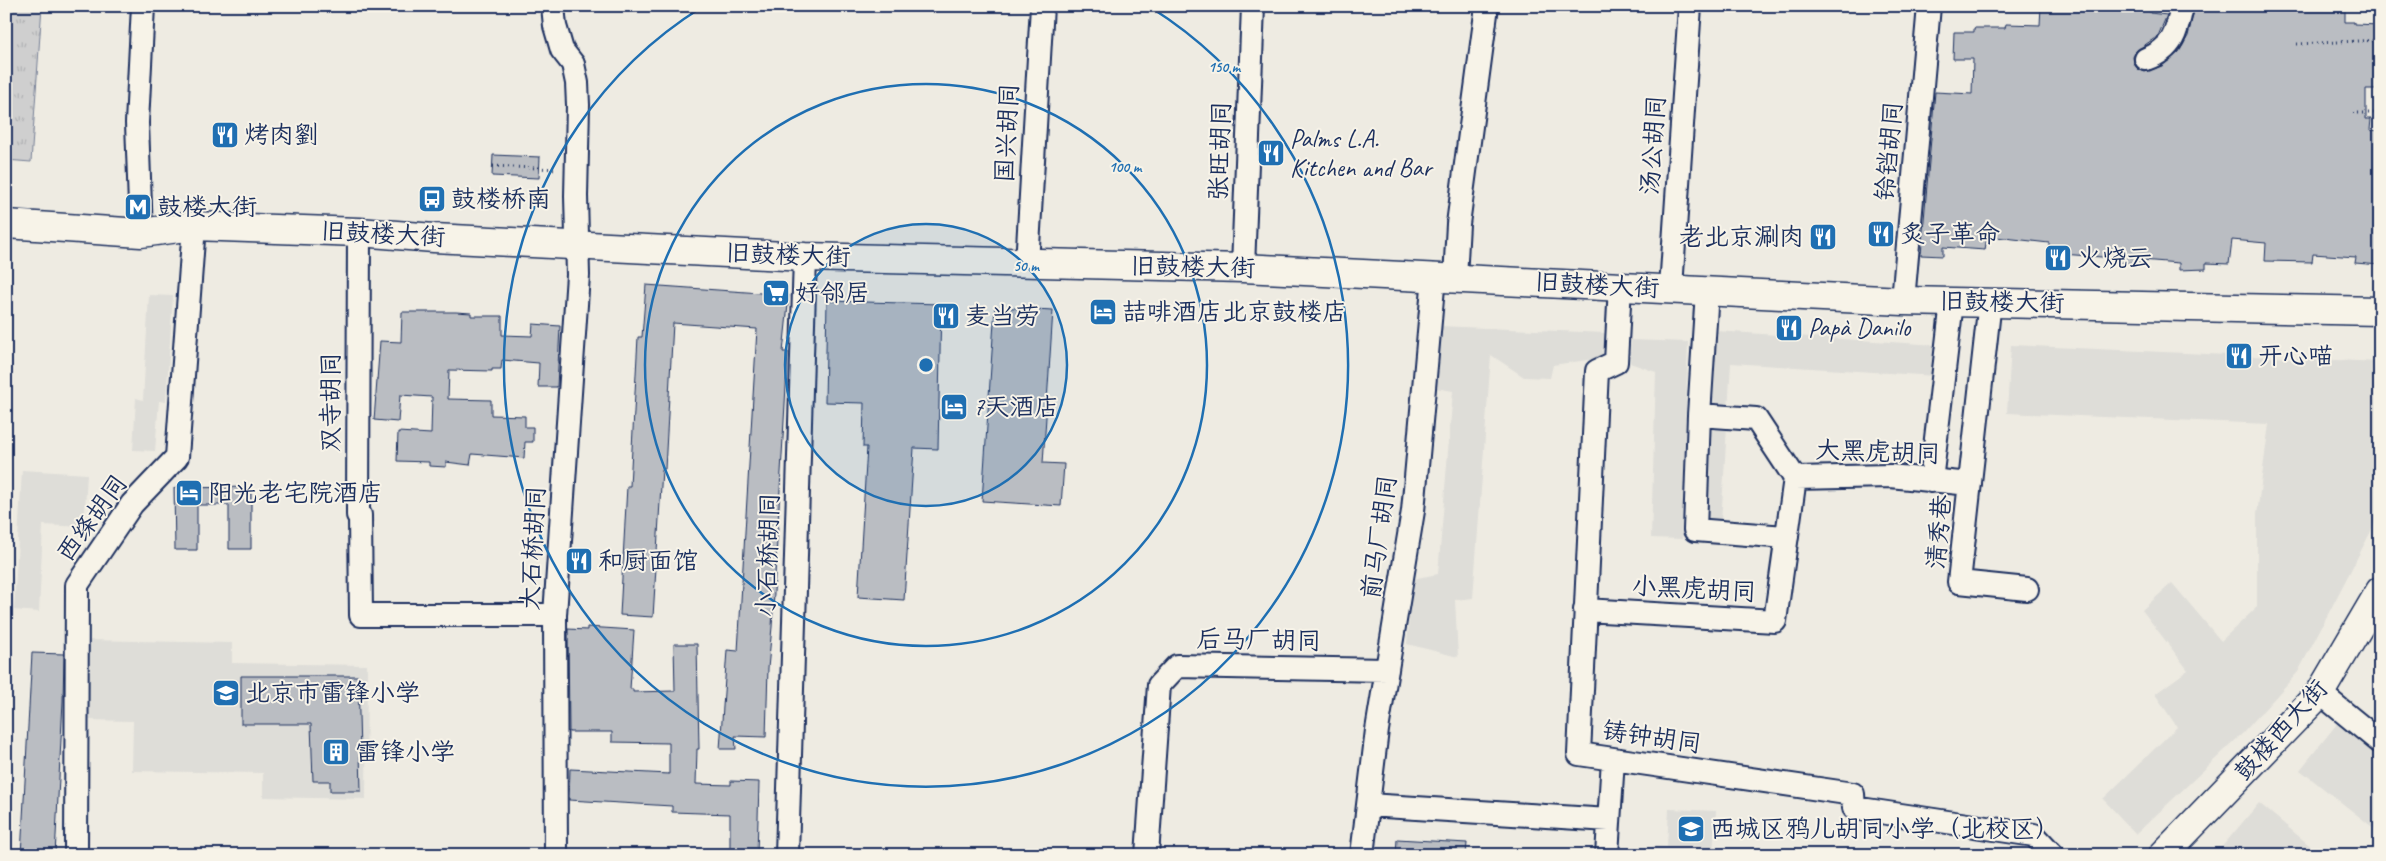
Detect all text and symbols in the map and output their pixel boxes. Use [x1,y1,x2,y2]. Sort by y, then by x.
text: 150 m [1208,58,1242,77]
street label: 国兴胡同 [988,82,1026,184]
street label: 汤公胡同 [1634,94,1672,196]
street label: 张旺胡同 [1202,100,1238,202]
street label: 铃铛胡同 [1869,100,1909,202]
place label: 烤肉劉 [244,119,319,151]
restaurant icon: 烤肉劉 [210,120,240,150]
place label: Palms L.A. Kitchen and Bar [1290,123,1435,184]
restaurant icon: Palms L.A. Kitchen and Bar [1256,138,1286,168]
text: 100 m [1109,158,1143,177]
place label: 鼓楼桥南 [451,183,551,215]
bus stop icon: 鼓楼桥南 [417,184,447,214]
place label: 鼓楼大街 [157,191,257,223]
metro station icon: 鼓楼大街 [123,192,153,222]
street label: 旧鼓楼大街 [320,215,446,253]
place label: 炙子革命 [1900,218,2000,250]
restaurant icon: 炙子革命 [1866,219,1896,249]
place label: 老北京涮肉 [1679,221,1804,253]
restaurant icon: 老北京涮肉 [1808,222,1838,252]
street label: 旧鼓楼大街 [725,237,851,273]
place label: 火烧云 [2077,242,2152,274]
restaurant icon: 火烧云 [2043,243,2073,273]
street label: 旧鼓楼大街 [1130,250,1256,284]
text: 50 m [1013,257,1040,276]
street label: 旧鼓楼大街 [1534,266,1660,304]
place label: 好邻居 [795,277,870,309]
supermarket icon: 好邻居 [761,278,791,308]
street label: 旧鼓楼大街 [1939,285,2065,319]
place label: 喆啡酒店北京鼓楼店 [1122,296,1347,328]
hotel icon: 喆啡酒店北京鼓楼店 [1088,297,1118,327]
place label: 麦当劳 [965,300,1040,332]
restaurant icon: 麦当劳 [931,301,961,331]
place label: Papà Danilo [1808,312,1911,344]
restaurant icon: Papà Danilo [1774,313,1804,343]
place label: 开心喵 [2258,340,2333,372]
restaurant icon: 开心喵 [2224,341,2254,371]
street label: 双寺胡同 [315,352,347,452]
centre of rings [917,356,935,374]
place label: 7天酒店 [973,391,1059,423]
hotel icon: 7天酒店 [939,392,969,422]
street label: 大黑虎胡同 [1815,434,1941,470]
street label: 西绦胡同 [50,468,134,568]
street label: 前马厂胡同 [1354,473,1404,601]
place label: 阳光老宅院酒店 [208,477,383,509]
hotel icon: 阳光老宅院酒店 [174,478,204,508]
street label: 大石桥胡同 [514,485,552,611]
street label: 小石桥胡同 [750,492,786,618]
street label: 清秀巷 [1920,493,1958,571]
place label: 和厨面馆 [598,545,698,577]
restaurant icon: 和厨面馆 [564,546,594,576]
street label: 小黑虎胡同 [1631,570,1757,608]
street label: 后马厂胡同 [1196,623,1322,657]
street label: 鼓楼西大街 [2227,673,2335,787]
place label: 北京市雷锋小学 [245,677,420,709]
school or university icon: 北京市雷锋小学 [211,678,241,708]
street label: 铸钟胡同 [1600,714,1704,760]
place label: 雷锋小学 [355,736,455,768]
building icon: 雷锋小学 [321,737,351,767]
place label: 西城区鸦儿胡同小学（北校区） [1710,813,2060,845]
school or university icon: 西城区鸦儿胡同小学（北校区） [1676,814,1706,844]

